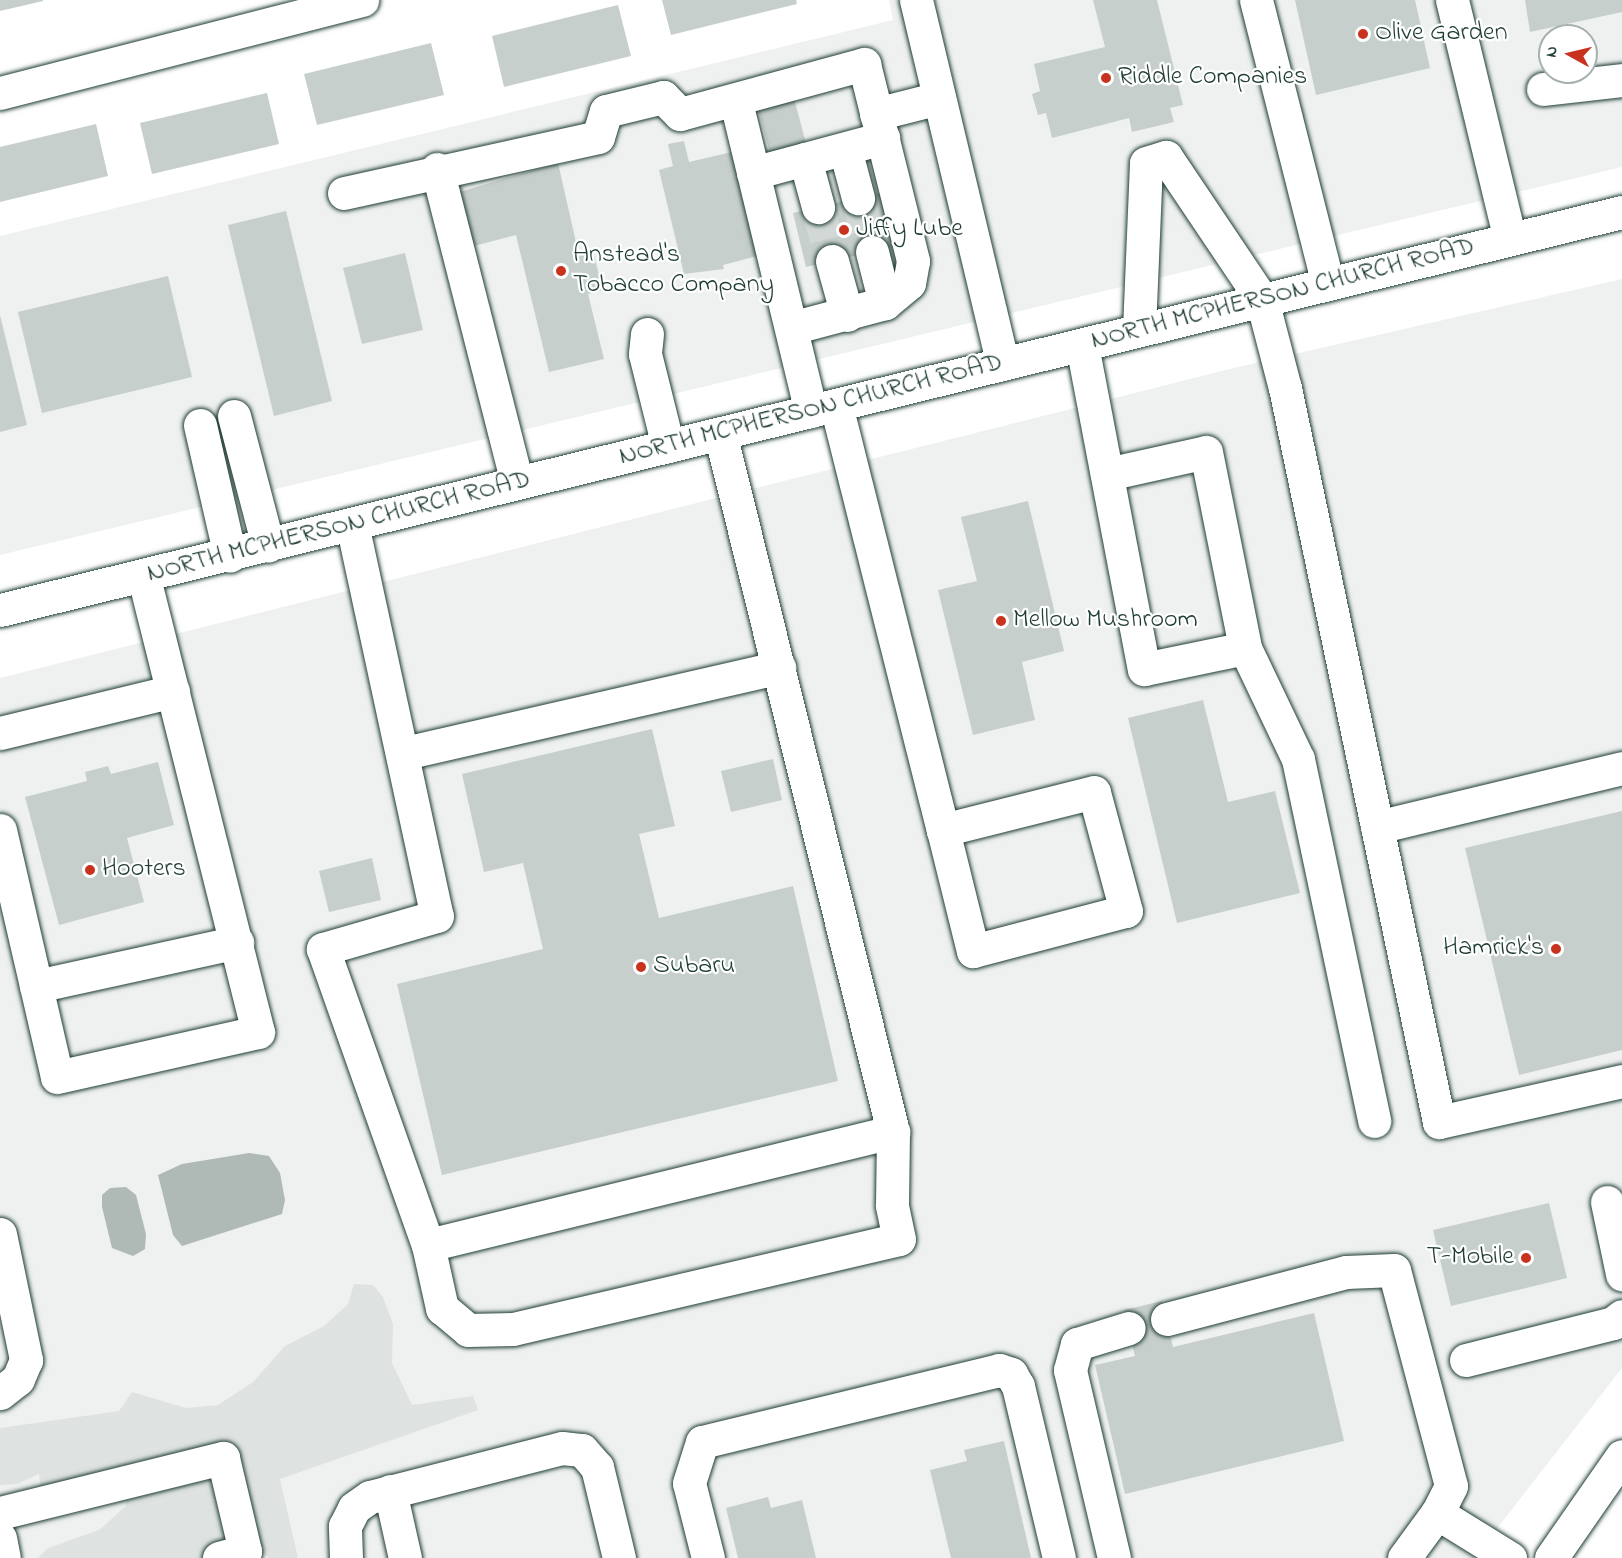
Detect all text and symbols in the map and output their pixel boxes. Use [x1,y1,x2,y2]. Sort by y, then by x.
place label: Olive Garden [1375,18,1508,50]
north arrow [1538,24,1598,84]
marker: Olive Garden [1356,27,1370,41]
text: N [1540,45,1565,59]
place label: Riddle Companies [1118,62,1307,94]
marker: Riddle Companies [1099,71,1113,85]
place label: Jiffy Lube [856,214,963,246]
marker: Jiffy Lube [837,223,851,237]
street label: NORTH MCPHERSON CHURCH ROAD [1088,232,1478,358]
place label: Anstead's Tobacco Company [573,240,774,302]
marker: Anstead's Tobacco Company [554,264,568,278]
street label: NORTH MCPHERSON CHURCH ROAD [616,348,1006,474]
street label: NORTH MCPHERSON CHURCH ROAD [144,465,534,591]
place label: Mellow Mushroom [1013,605,1198,637]
marker: Mellow Mushroom [994,614,1008,628]
place label: Hooters [102,854,186,886]
marker: Hooters [83,863,97,877]
place label: Hamrick's [1443,933,1544,965]
marker: Hamrick's [1549,942,1563,956]
place label: Subaru [653,951,735,983]
marker: Subaru [634,960,648,974]
place label: T-Mobile [1426,1242,1514,1274]
marker: T-Mobile [1519,1251,1533,1265]

